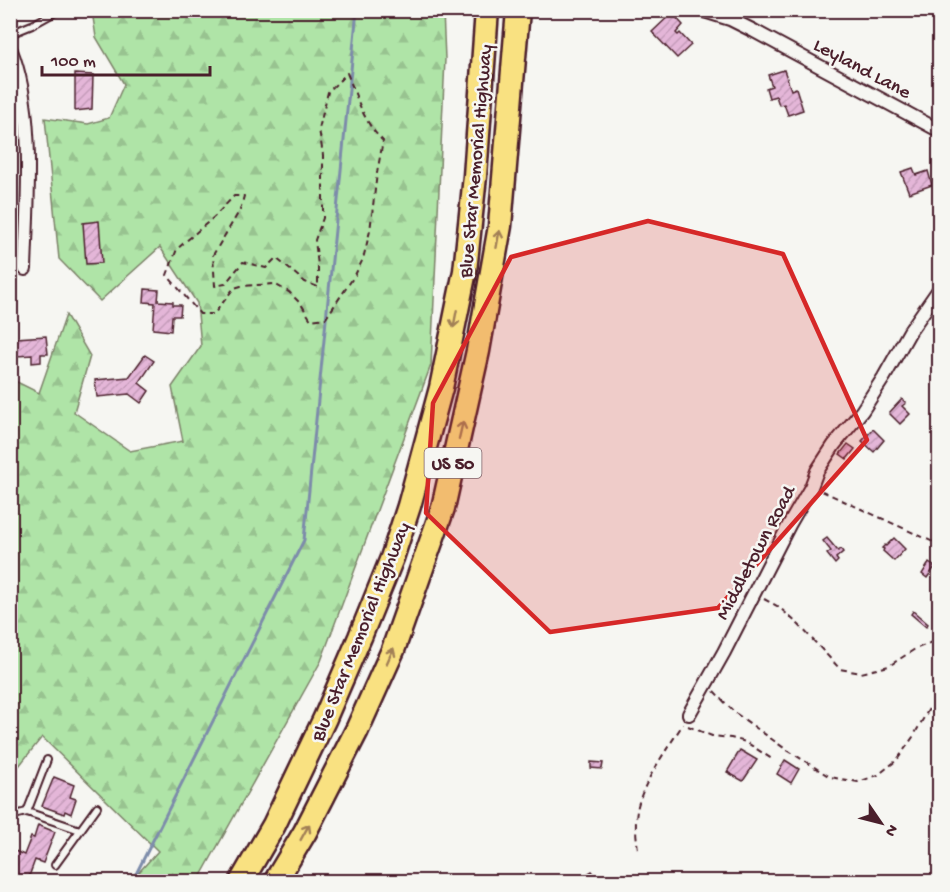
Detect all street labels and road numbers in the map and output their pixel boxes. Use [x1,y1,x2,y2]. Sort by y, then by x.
street label: Leyland Lane [809,35,915,106]
street label: Blue Star Memorial Highway [456,44,499,280]
road number: US 50 [424,448,482,478]
street label: Middletown Road [712,481,803,625]
street label: Blue Star Memorial Highway [307,519,417,746]

